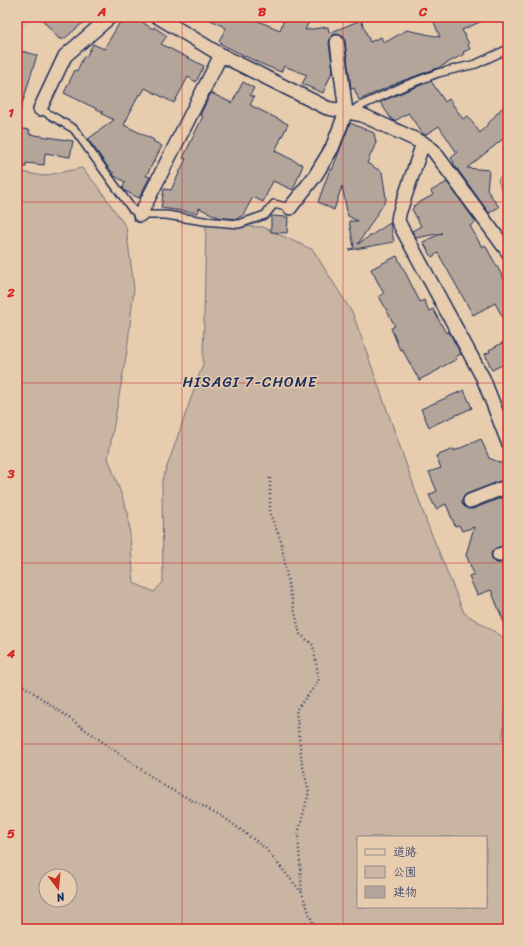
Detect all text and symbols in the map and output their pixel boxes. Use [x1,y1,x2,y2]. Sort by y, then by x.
text: A [97,0,106,23]
text: B [258,0,267,23]
text: C [418,0,428,23]
text: 1 [8,101,14,124]
text: 2 [6,281,15,304]
district label: HISAGI 7-CHOME [183,369,318,395]
text: 3 [6,462,15,485]
text: 4 [6,642,16,665]
text: 5 [7,822,15,845]
legend [357,836,487,908]
text: 道路 [393,841,417,863]
text: 公園 [393,861,417,883]
north arrow [38,868,78,908]
text: 建物 [393,881,417,903]
text: N [54,887,68,907]

